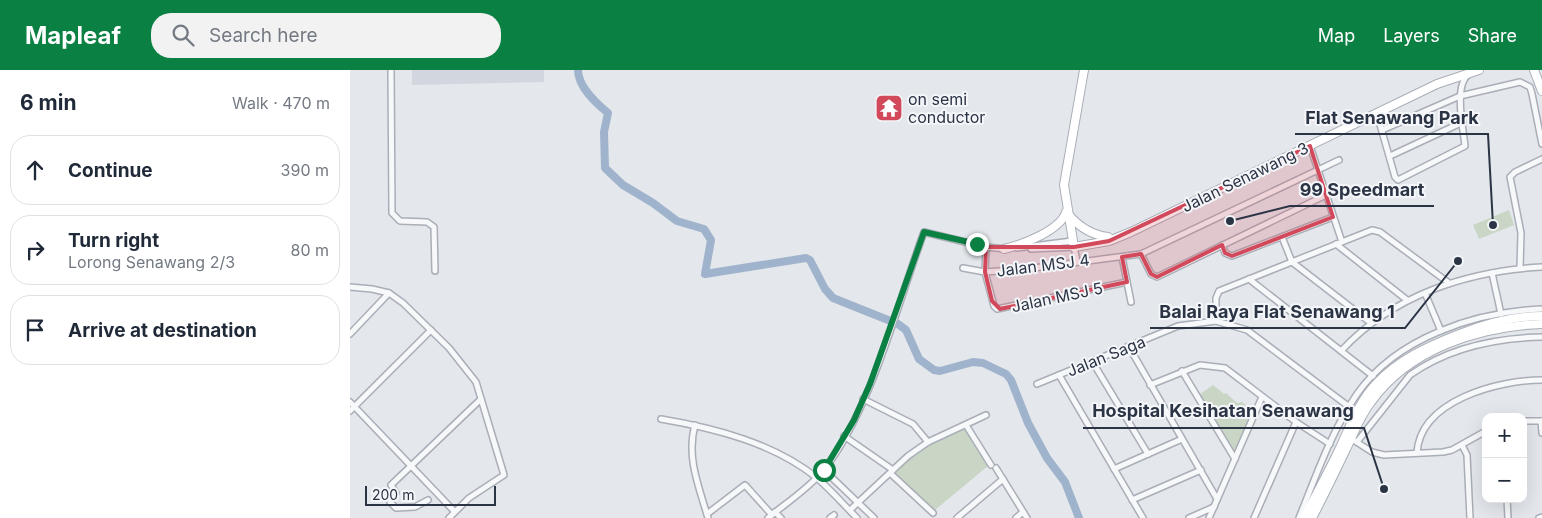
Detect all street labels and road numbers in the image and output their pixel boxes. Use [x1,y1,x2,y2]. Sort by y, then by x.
street label: Jalan Senawang 3 [1178,138,1312,216]
street label: Jalan MSJ 4 [995,249,1091,281]
street label: Jalan MSJ 5 [1009,278,1105,316]
street label: Jalan Saga [1064,331,1148,381]

